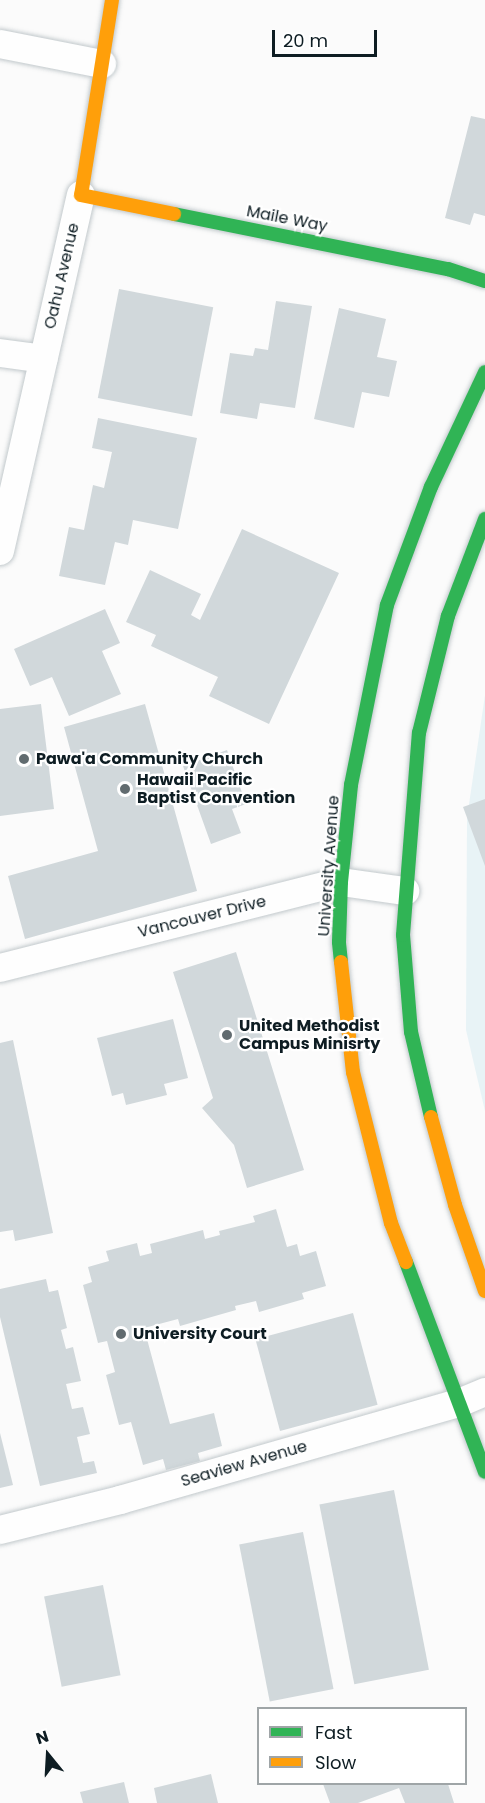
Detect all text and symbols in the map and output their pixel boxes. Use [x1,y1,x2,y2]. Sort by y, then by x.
scale bar [275,18,380,56]
text: 20 m [283,28,328,53]
street label: Maile Way [245,202,329,236]
street label: Oahu Avenue [40,221,84,331]
place label: Pawa'a Community Church [36,749,263,769]
marker: Pawa'a Community Church [17,752,31,766]
place label: Hawaii Pacific Baptist Convention [137,770,295,808]
marker: Hawaii Pacific Baptist Convention [118,782,132,796]
street label: University Avenue [314,795,344,937]
street label: Vancouver Drive [136,892,268,942]
place label: United Methodist Campus Minisrty [239,1016,380,1054]
marker: United Methodist Campus Minisrty [220,1028,234,1042]
place label: University Court [133,1324,267,1344]
marker: University Court [114,1327,128,1341]
street label: Seaview Avenue [179,1437,309,1491]
legend [257,1707,467,1785]
text: Fast [315,1720,352,1745]
north arrow [18,1725,78,1785]
text: N [33,1725,52,1750]
text: Slow [315,1750,356,1775]

